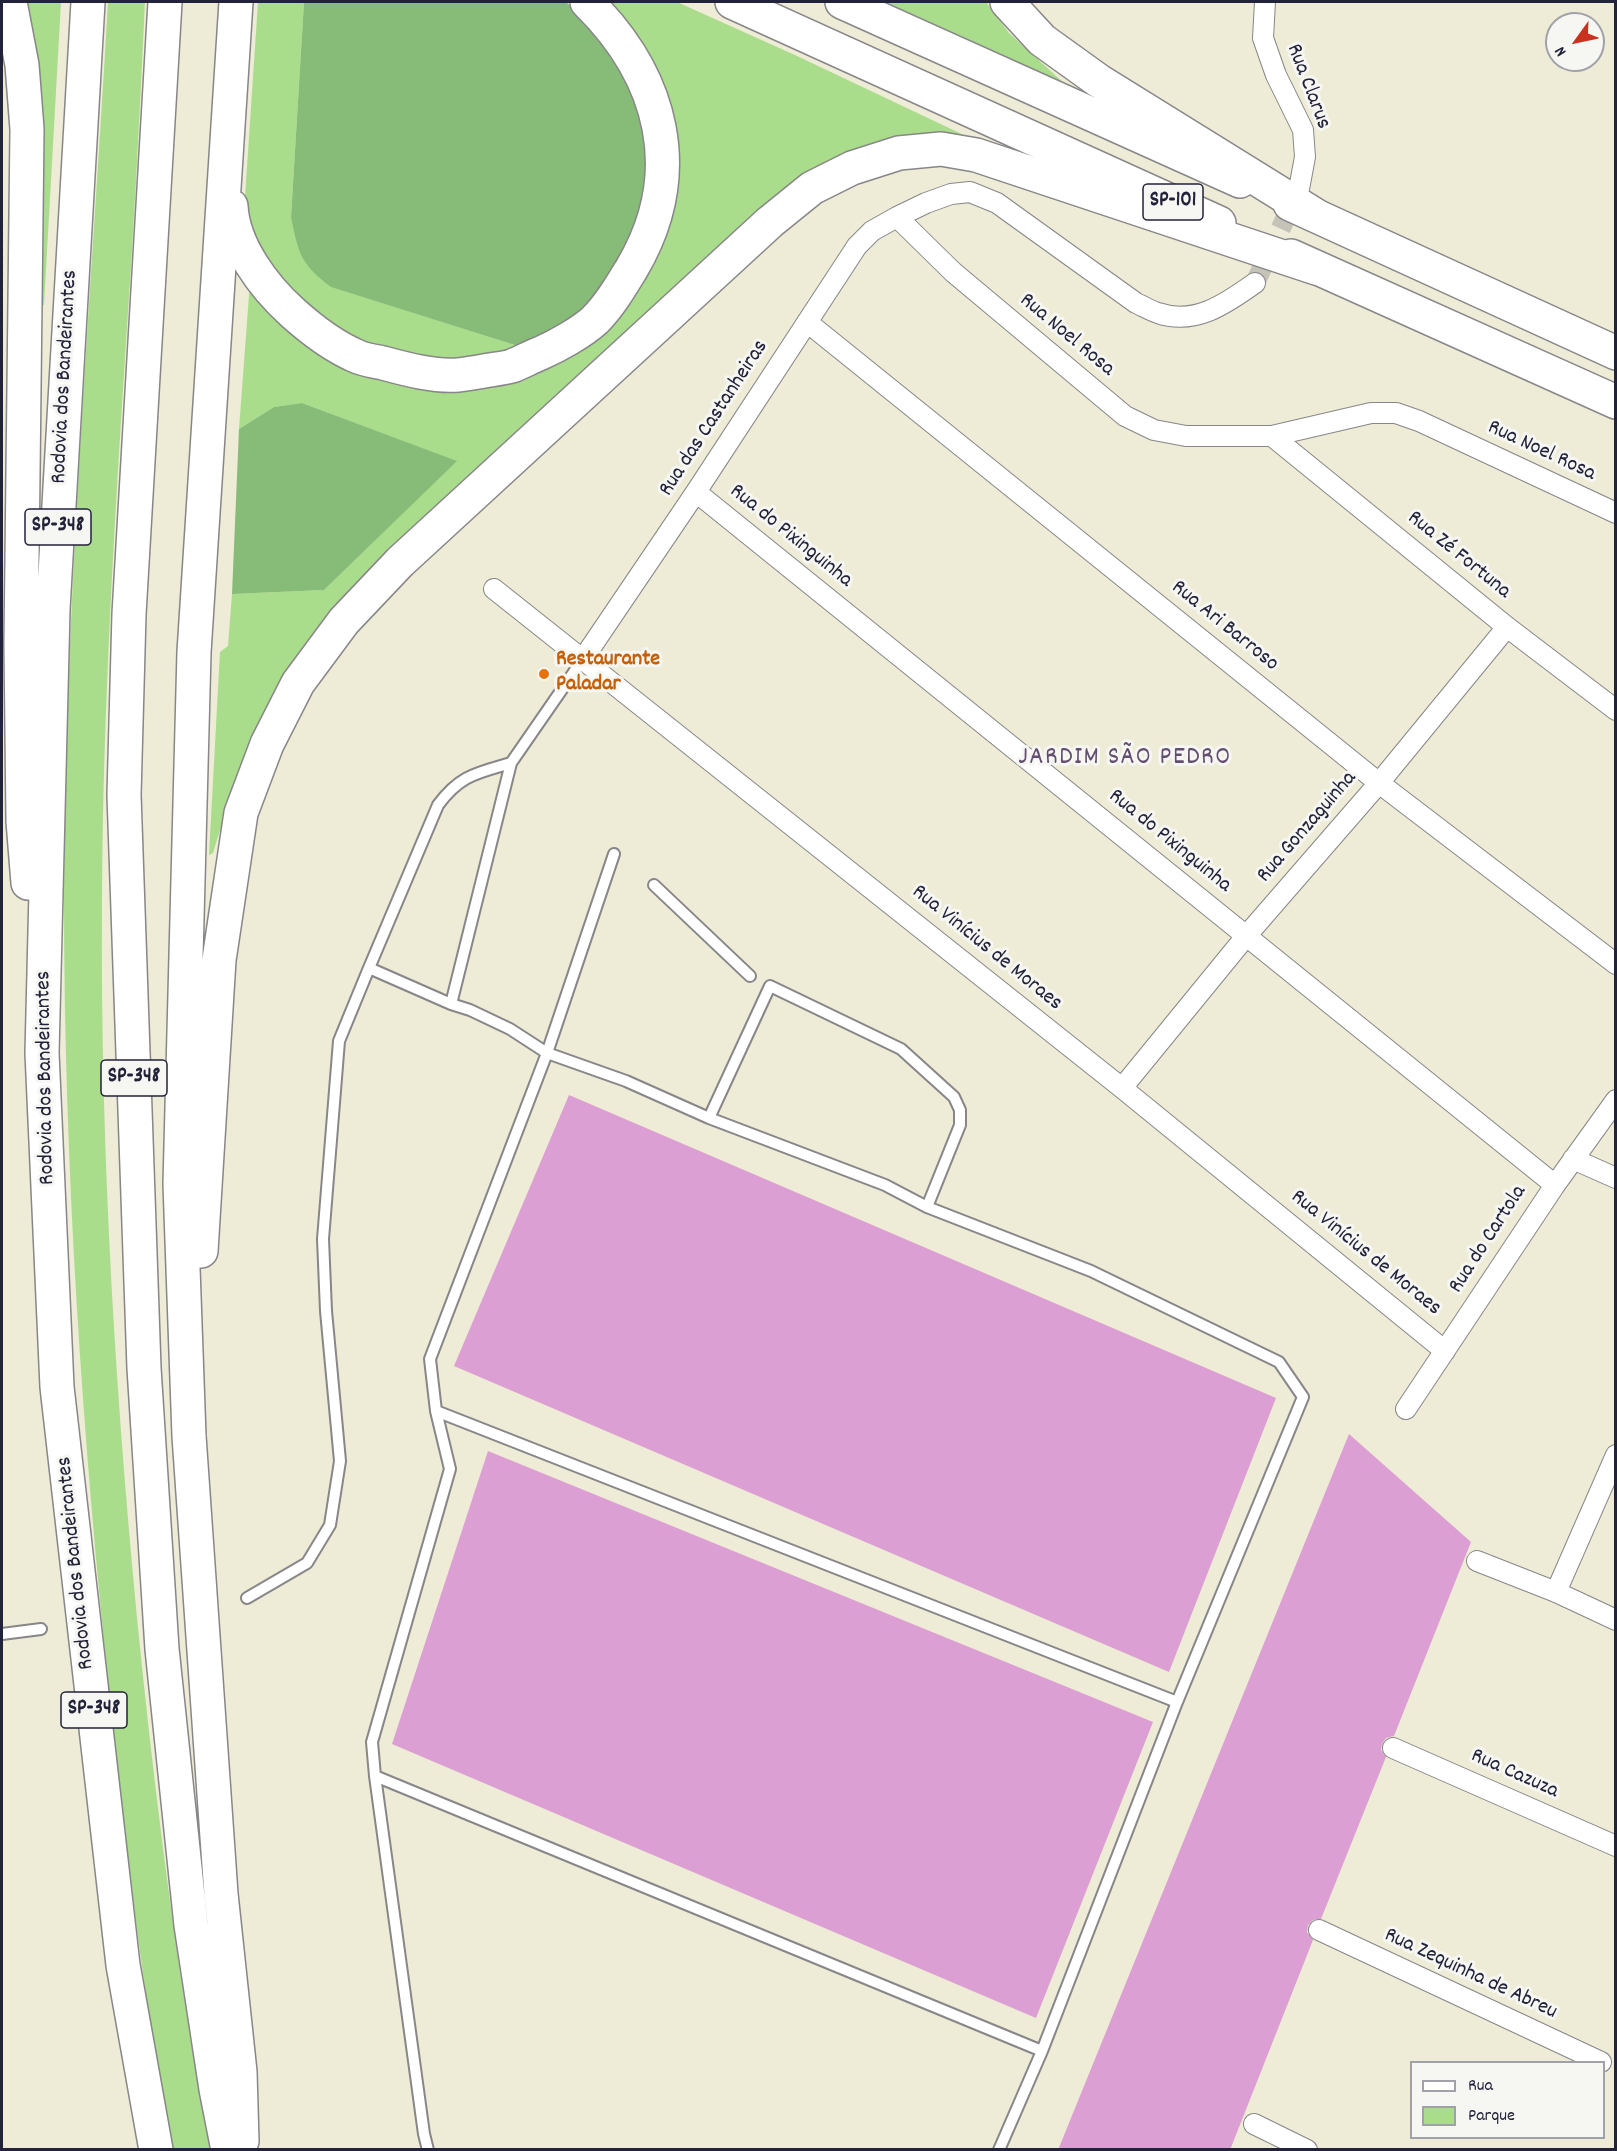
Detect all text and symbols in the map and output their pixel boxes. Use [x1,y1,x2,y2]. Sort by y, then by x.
north arrow [1545,12,1605,72]
street label: Rua Clarus [1279,41,1335,133]
text: N [1549,41,1573,61]
road number: SP-101 [1143,184,1203,220]
street label: Rodovia dos Bandeirantes [47,269,85,485]
street label: Rua Noel Rosa [1013,289,1119,383]
street label: Rua das Castanheiras [655,336,775,502]
street label: Rua Noel Rosa [1483,415,1599,489]
street label: Rua do Pixinguinha [723,479,857,595]
street label: Rua Zé Fortuna [1401,506,1515,606]
road number: SP-348 [25,509,91,545]
street label: Rua Ari Barroso [1165,576,1283,678]
place label: Restaurante Paladar [556,648,660,700]
marker: Restaurante Paladar [537,667,551,681]
district label: JARDIM SÃO PEDRO [1018,743,1232,775]
street label: Rua Gonzaguinha [1252,767,1364,889]
street label: Rua do Pixinguinha [1102,784,1236,900]
street label: Rua Vinícius de Moraes [905,880,1067,1018]
street label: Rodovia dos Bandeirantes [32,971,62,1185]
road number: SP-348 [101,1060,167,1096]
street label: Rua do Cartola [1444,1181,1534,1299]
street label: Rua Vinícius de Moraes [1284,1185,1446,1323]
street label: Rodovia dos Bandeirantes [53,1455,101,1671]
road number: SP-348 [61,1692,127,1728]
street label: Rua Cazuza [1466,1744,1562,1806]
street label: Rua Zequinha de Abreu [1379,1923,1561,2027]
legend [1410,2061,1605,2139]
text: Rua [1468,2074,1493,2099]
text: Parque [1468,2104,1515,2129]

